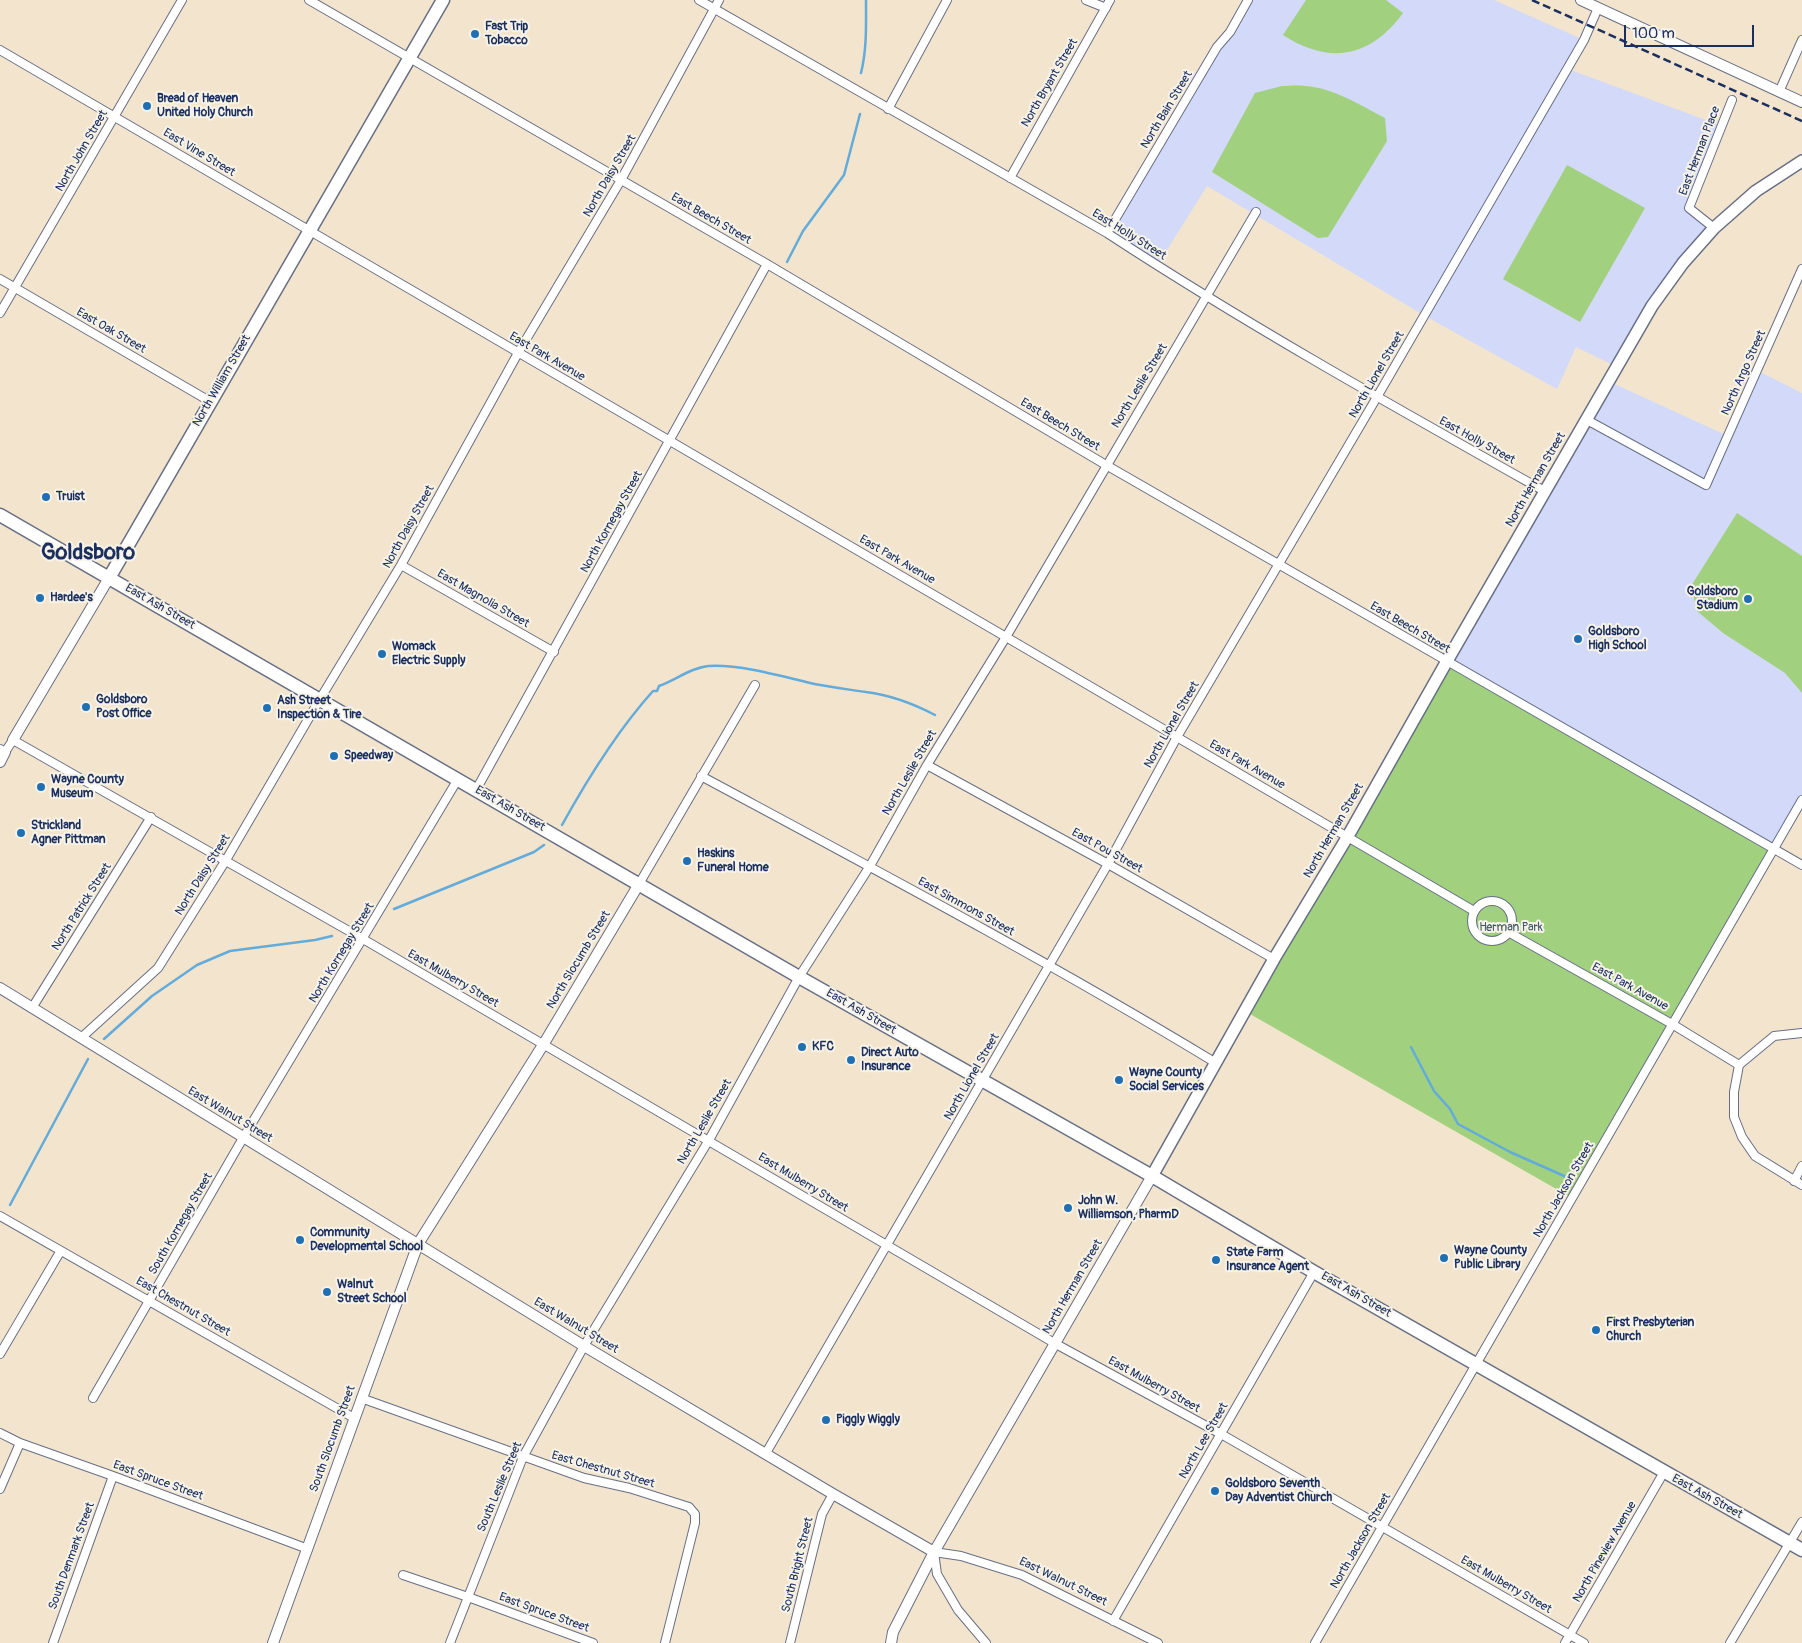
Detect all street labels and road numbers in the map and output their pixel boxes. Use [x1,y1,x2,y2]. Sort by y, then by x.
street label: North Bryant Street [1019,36,1081,130]
street label: North Bain Street [1138,68,1196,152]
street label: East Herman Place [1676,104,1724,198]
street label: North John Street [53,108,111,194]
street label: East Vine Street [160,126,238,180]
street label: North Daisy Street [581,132,639,220]
street label: East Beech Street [668,190,754,248]
street label: East Holly Street [1089,206,1169,264]
street label: East Oak Street [74,305,148,357]
street label: North Argo Street [1719,328,1769,418]
street label: East Park Avenue [507,329,587,385]
street label: North Lionel Street [1346,329,1408,421]
street label: North William Street [190,333,254,429]
street label: North Leslie Street [1109,341,1171,431]
street label: East Beech Street [1018,396,1102,454]
street label: East Holly Street [1436,414,1518,468]
street label: North Herman Street [1503,430,1569,530]
street label: North Kornegay Street [578,468,646,576]
street label: North Daisy Street [380,483,438,571]
street label: East Park Avenue [857,532,937,588]
street label: East Magnolia Street [434,567,532,631]
street label: East Ash Street [122,581,198,633]
street label: East Beech Street [1367,599,1453,657]
street label: North Lionel Street [1141,679,1203,771]
street label: North Leslie Street [880,728,940,818]
street label: East Park Avenue [1207,737,1287,793]
street label: North Herman Street [1301,781,1367,881]
street label: East Ash Street [472,783,548,835]
street label: East Pou Street [1069,826,1145,876]
street label: North Daisy Street [172,832,234,918]
street label: North Patrick Street [49,860,115,954]
street label: East Simmons Street [915,874,1017,940]
street label: North Kornegay Street [306,900,378,1006]
street label: North Slocumb Street [544,908,614,1012]
street label: East Mulberry Street [405,947,501,1011]
street label: East Park Avenue [1589,960,1671,1014]
street label: East Ash Street [823,986,899,1038]
street label: North Lionel Street [941,1031,1003,1123]
street label: North Leslie Street [675,1077,735,1167]
street label: East Walnut Street [185,1084,275,1146]
street label: North Jackson Street [1531,1140,1597,1240]
street label: East Mulberry Street [755,1150,851,1216]
street label: South Kornegay Street [146,1171,216,1277]
street label: North Herman Street [1040,1237,1106,1337]
street label: East Ash Street [1318,1269,1394,1321]
street label: East Chestnut Street [133,1274,233,1340]
street label: East Walnut Street [531,1295,621,1357]
street label: East Mulberry Street [1106,1354,1202,1416]
street label: South Slocumb Street [307,1384,359,1494]
street label: North Lee Street [1176,1400,1232,1482]
street label: South Leslie Street [474,1440,526,1534]
street label: East Chestnut Street [550,1448,656,1492]
street label: East Spruce Street [111,1458,205,1504]
street label: East Ash Street [1669,1472,1745,1522]
street label: North Jackson Street [1328,1491,1394,1591]
street label: North Pineview Avenue [1570,1499,1640,1605]
street label: South Denmark Street [46,1500,98,1612]
street label: South Bright Street [779,1516,817,1614]
street label: East Mulberry Street [1458,1553,1554,1617]
street label: East Walnut Street [1017,1554,1109,1610]
street label: East Spruce Street [497,1590,591,1636]

